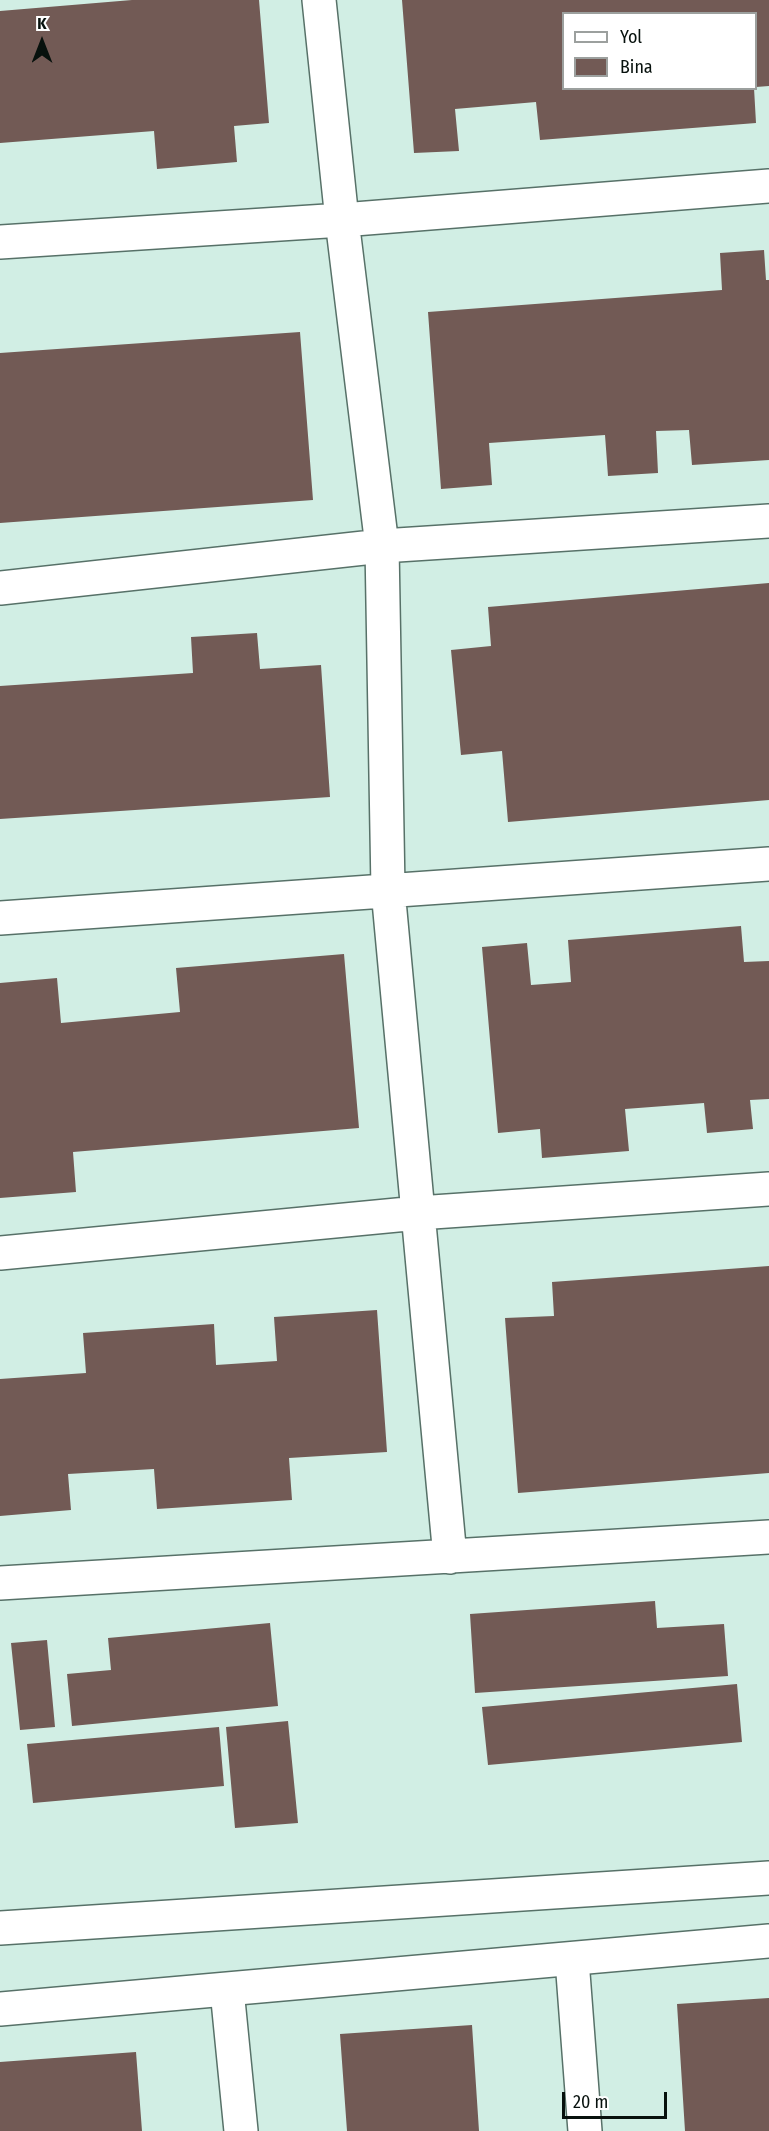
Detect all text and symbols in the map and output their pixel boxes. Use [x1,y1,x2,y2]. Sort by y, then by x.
north arrow [12,12,72,72]
legend [562,12,757,90]
text: K [37,14,47,33]
text: Yol [620,26,642,48]
text: Bina [620,56,653,78]
scale bar [565,2080,670,2118]
text: 20 m [573,2091,608,2113]

